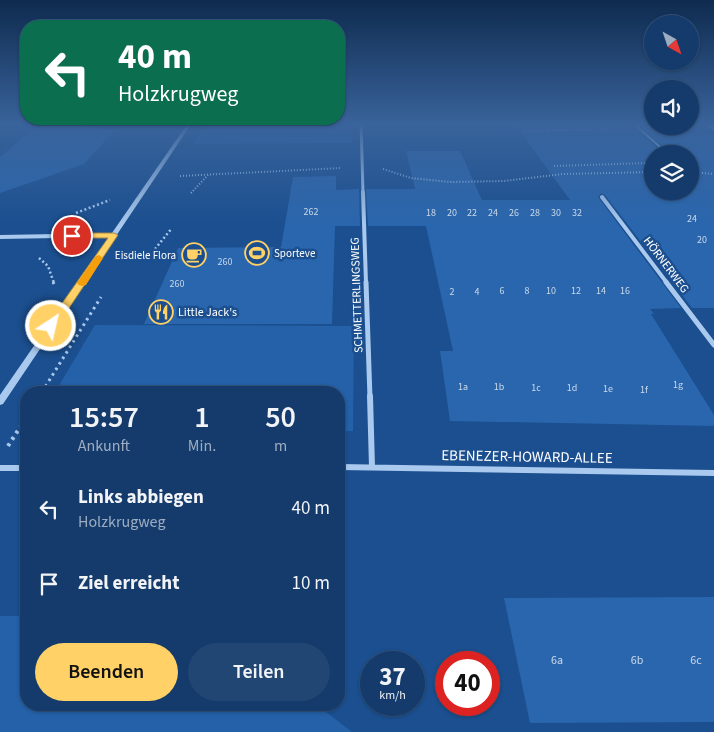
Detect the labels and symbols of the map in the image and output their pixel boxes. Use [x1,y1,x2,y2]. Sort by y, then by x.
north arrow [644,15,699,70]
house number: 262 [304,205,318,219]
house number: 18 [426,206,436,220]
house number: 20 [447,206,457,220]
house number: 22 [467,206,477,220]
house number: 24 [488,206,498,220]
house number: 26 [509,206,519,220]
house number: 28 [530,206,540,220]
house number: 30 [551,206,561,220]
house number: 32 [572,206,582,220]
house number: 24 [687,212,697,226]
pin [51,215,93,257]
street label: HÖRNERWEG [639,233,693,297]
house number: 20 [697,233,707,247]
street label: SCHMETTERLINGSWEG [346,237,368,353]
sports icon: Sporteve [244,240,270,266]
cafe icon: Eisdiele Flora [181,242,207,268]
place label: Sporteve [274,246,316,261]
place label: Eisdiele Flora [115,248,176,263]
house number: 260 [218,255,232,269]
house number: 260 [170,277,184,291]
house number: 6 [500,284,505,298]
house number: 8 [525,284,530,298]
house number: 10 [546,284,556,298]
house number: 12 [571,284,581,298]
house number: 14 [596,284,606,298]
house number: 16 [620,284,630,298]
house number: 2 [450,285,455,299]
house number: 4 [475,285,480,299]
position arrow [24,299,76,351]
restaurant icon: Little Jack's [148,299,174,325]
place label: Little Jack's [178,304,237,321]
house number: 1g [673,378,683,392]
house number: 1a [458,380,468,394]
house number: 1b [494,380,505,394]
house number: 1c [531,381,541,395]
house number: 1d [567,381,577,395]
house number: 1e [603,382,613,396]
house number: 1f [640,383,649,397]
street label: EBENEZER-HOWARD-ALLEE [441,445,613,469]
speed limit sign: 40 [435,651,500,716]
house number: 6a [551,652,563,669]
house number: 6b [631,652,644,669]
house number: 6c [690,652,702,669]

